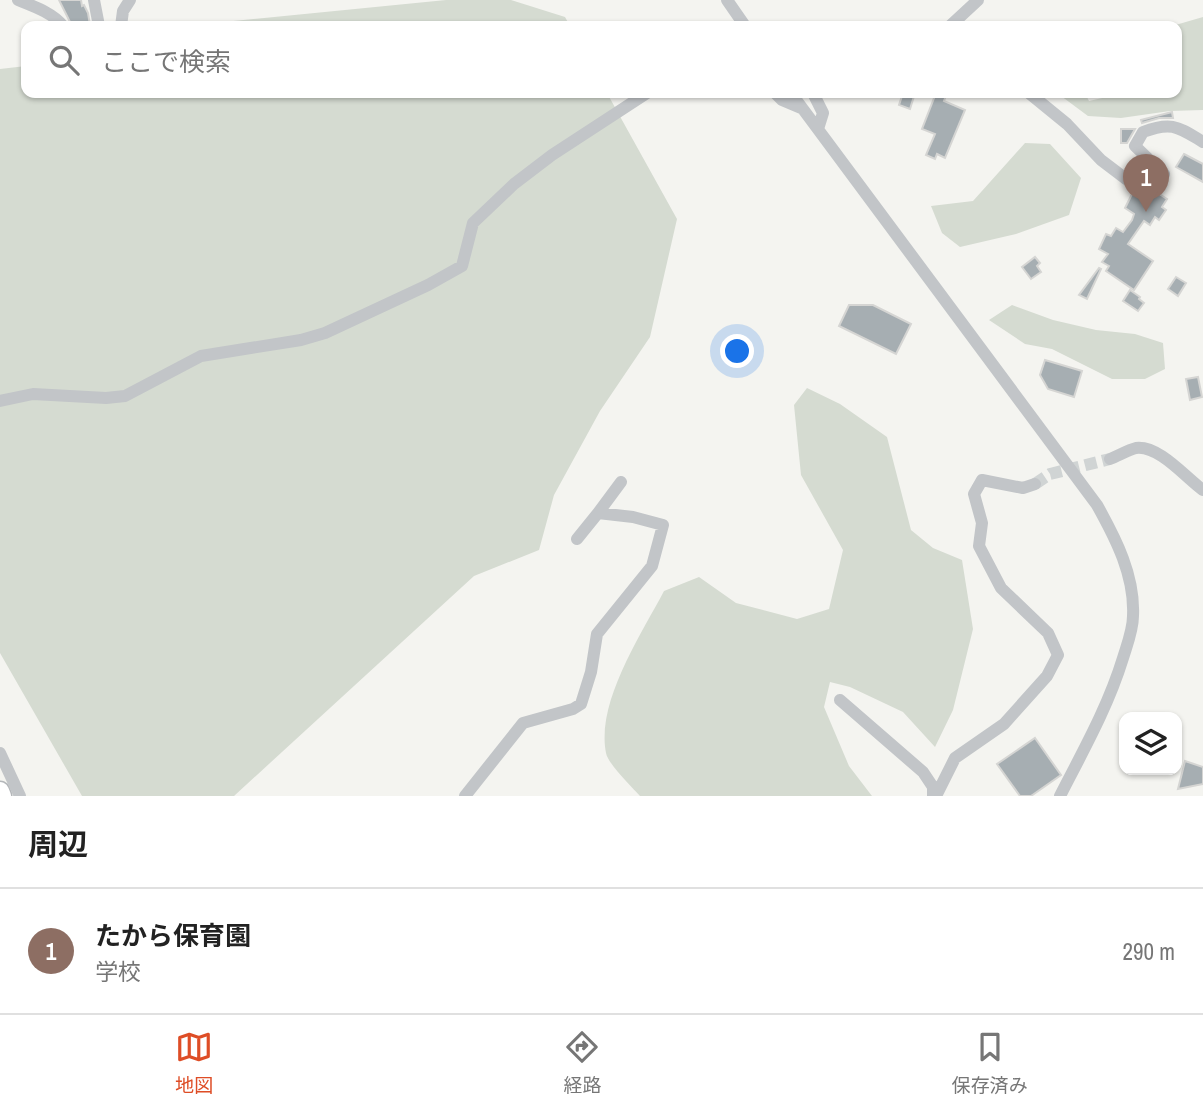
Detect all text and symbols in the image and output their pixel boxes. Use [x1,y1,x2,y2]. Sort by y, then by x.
search box [21,21,1182,98]
icon: search [45,41,83,79]
text: ここで検索 [101,44,231,79]
pin: 1 [1123,154,1169,212]
your location [720,334,754,368]
map controls [1119,712,1182,775]
button: layers [1119,712,1182,775]
text: 周辺 [28,824,88,864]
text: たから保育園 [95,918,251,953]
text: 1 [46,936,56,967]
text: 290 m [1123,936,1175,967]
text: 学校 [95,956,141,987]
tab: 地図 [175,1028,213,1098]
tab: 経路 [563,1028,602,1098]
tab: 保存済み [952,1028,1028,1098]

